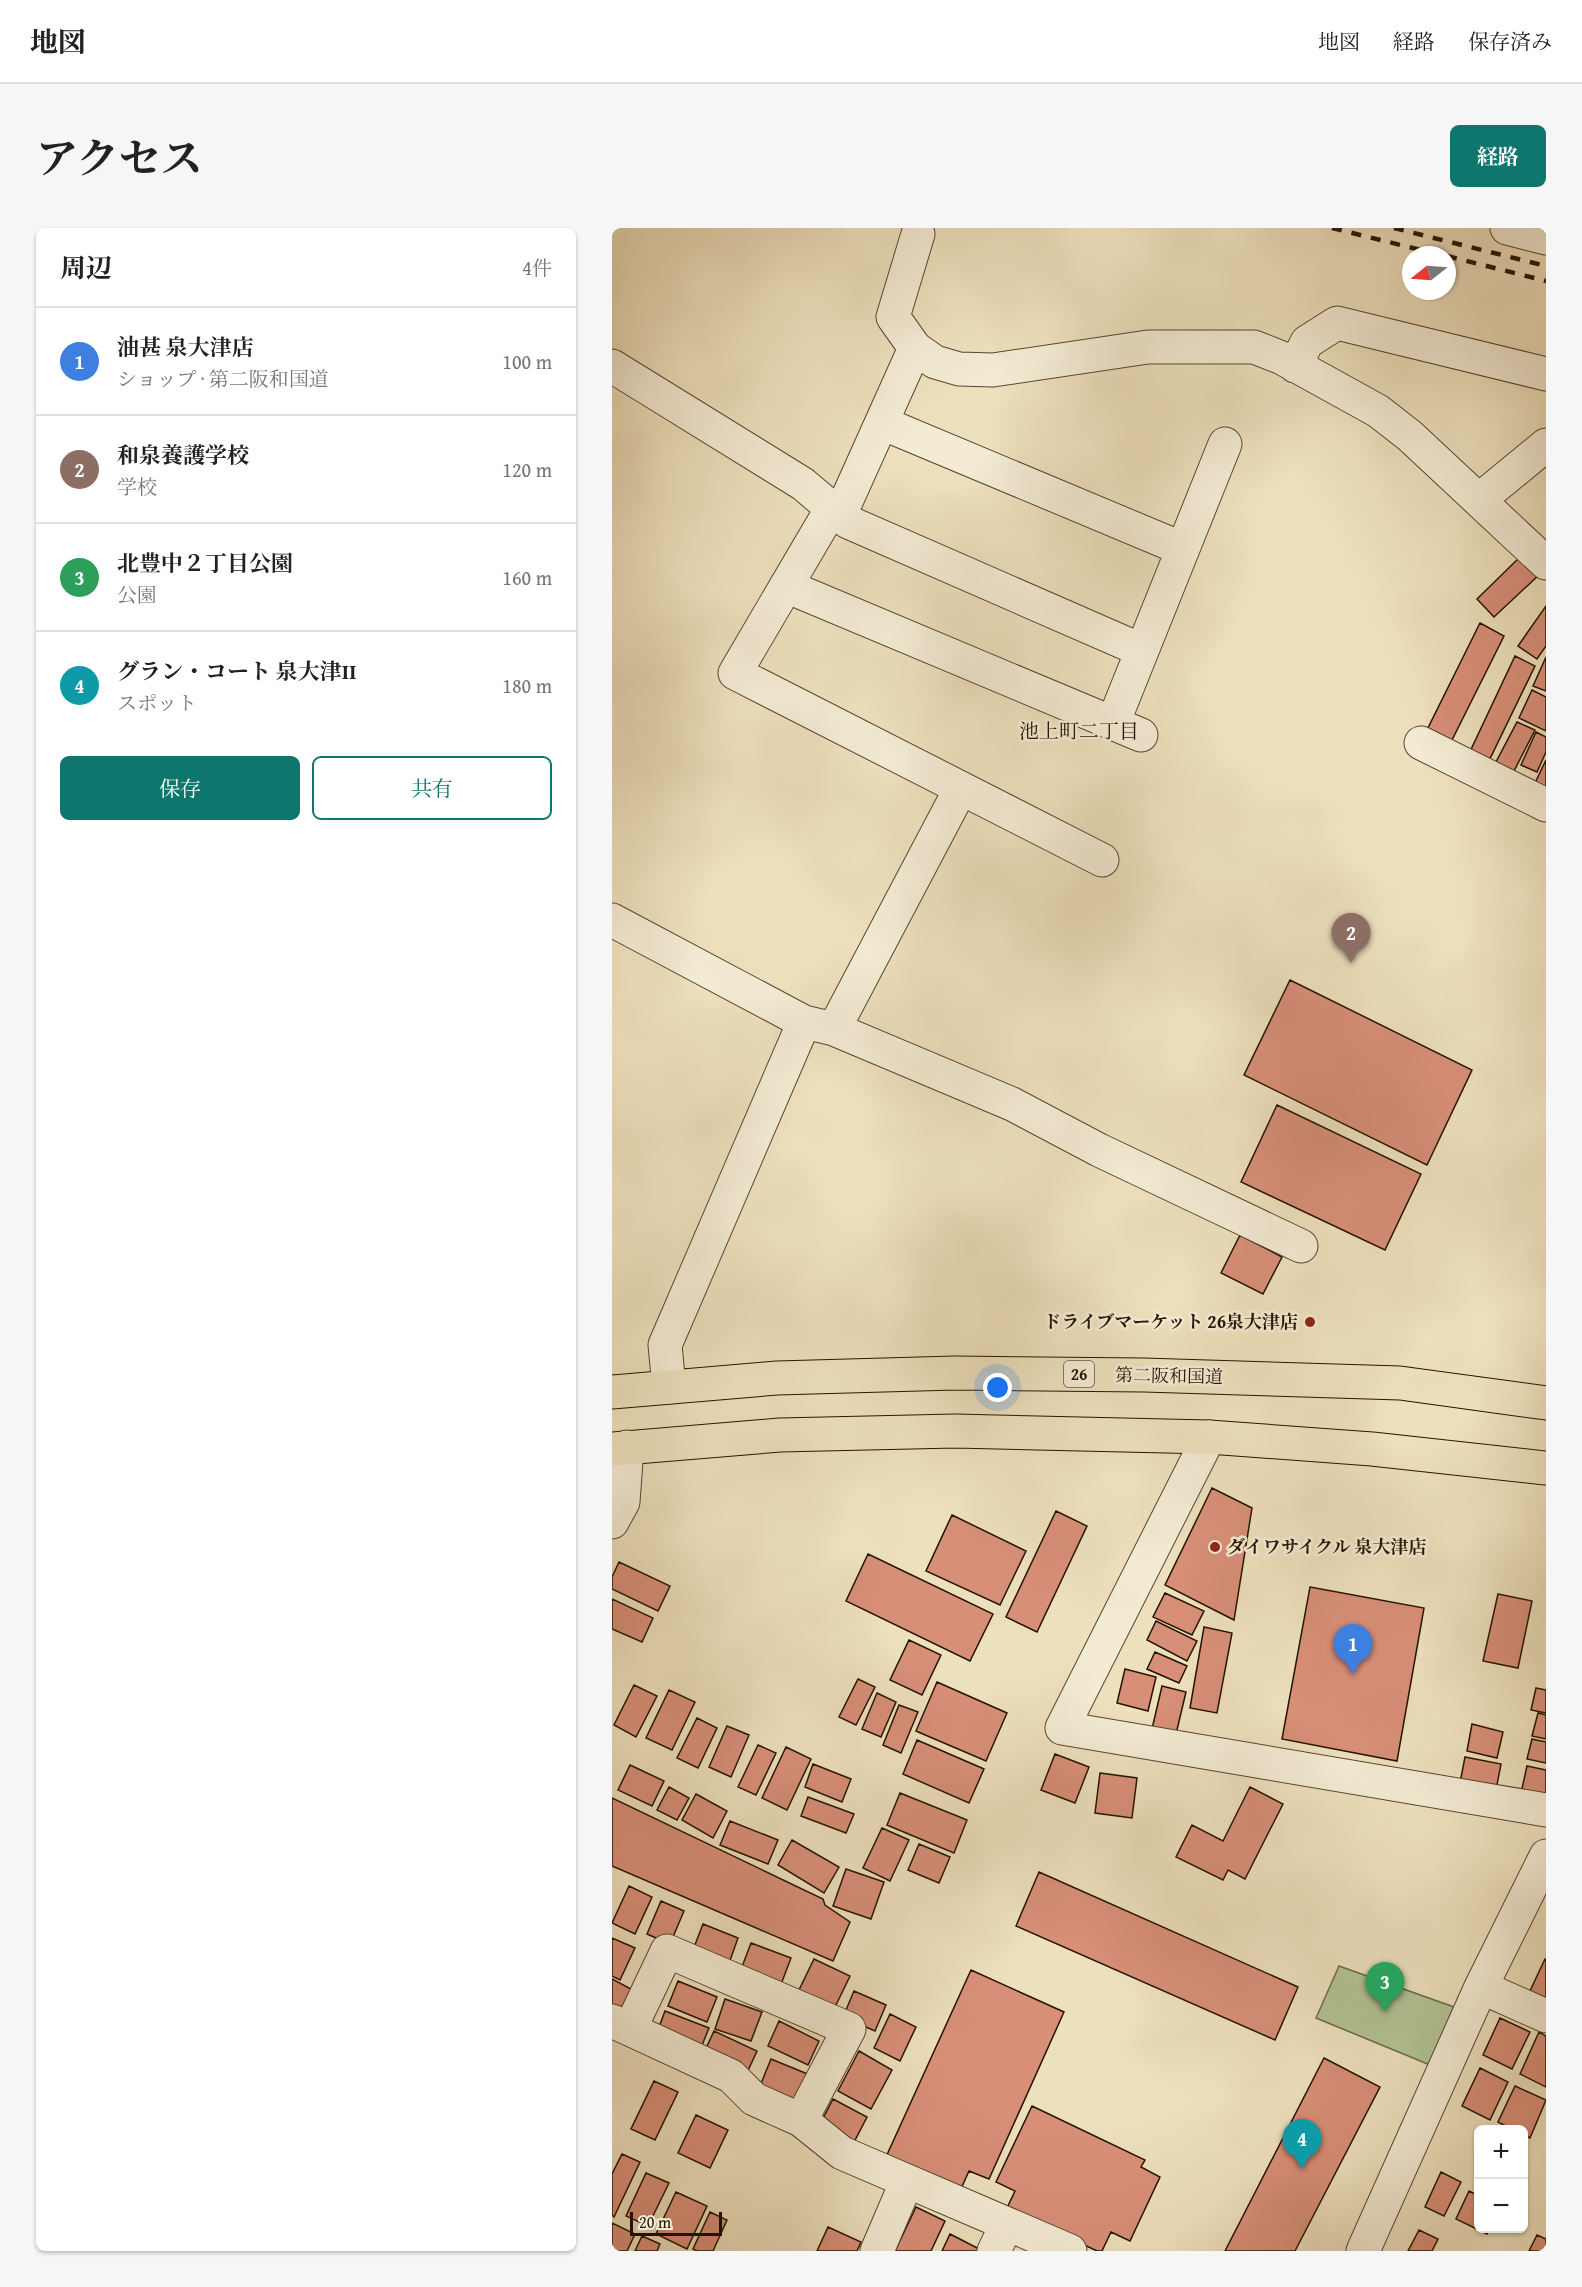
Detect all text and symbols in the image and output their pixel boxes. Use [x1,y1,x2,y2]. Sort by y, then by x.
text: 地図 [30,21,86,62]
text: 地図 [1318,26,1360,57]
text: 経路 [1393,26,1435,57]
text: 保存済み [1468,26,1552,57]
button: 経路 [1450,125,1546,187]
text: アクセス [36,127,203,188]
north arrow [1402,246,1456,300]
text: 周辺 [60,248,112,287]
text: 4件 [522,253,552,282]
text: 油甚 泉大津店 [117,331,254,363]
text: 1 [74,347,85,376]
text: 100 m [502,347,552,376]
text: ショップ · 第二阪和国道 [117,364,329,393]
text: 和泉養護学校 [117,439,249,471]
text: 2 [74,455,85,484]
text: 120 m [502,455,552,484]
text: 学校 [117,472,157,501]
text: 北豊中２丁目公園 [117,547,293,579]
text: 3 [74,563,85,592]
text: 160 m [502,563,552,592]
text: 公園 [117,580,157,609]
text: グラン・コート 泉大津Ⅱ [117,655,357,687]
text: 4 [74,671,85,700]
text: 180 m [502,671,552,700]
text: スポット [117,688,197,717]
district label: 池上町二丁目 [1019,716,1139,745]
button: 保存 [60,756,300,820]
button: 共有 [312,756,552,820]
pin: 2 [1332,914,1370,963]
place label: ドライブマーケット 26泉大津店 [1043,1308,1298,1335]
marker: ドライブマーケット 26泉大津店 [1303,1315,1317,1329]
road number: 26 [1064,1361,1094,1387]
street label: 第二阪和国道 [1115,1361,1223,1390]
your location [983,1373,1012,1402]
place label: ダイワサイクル 泉大津店 [1227,1533,1426,1560]
marker: ダイワサイクル 泉大津店 [1208,1540,1222,1554]
pin: 1 [1334,1624,1372,1674]
pin: 3 [1366,1962,1404,2012]
pin: 4 [1282,2120,1322,2169]
map controls [1474,2125,1528,2233]
button: + [1474,2125,1528,2179]
button: − [1474,2179,1528,2233]
scale bar [630,2209,722,2236]
text: 20 m [639,2210,671,2234]

